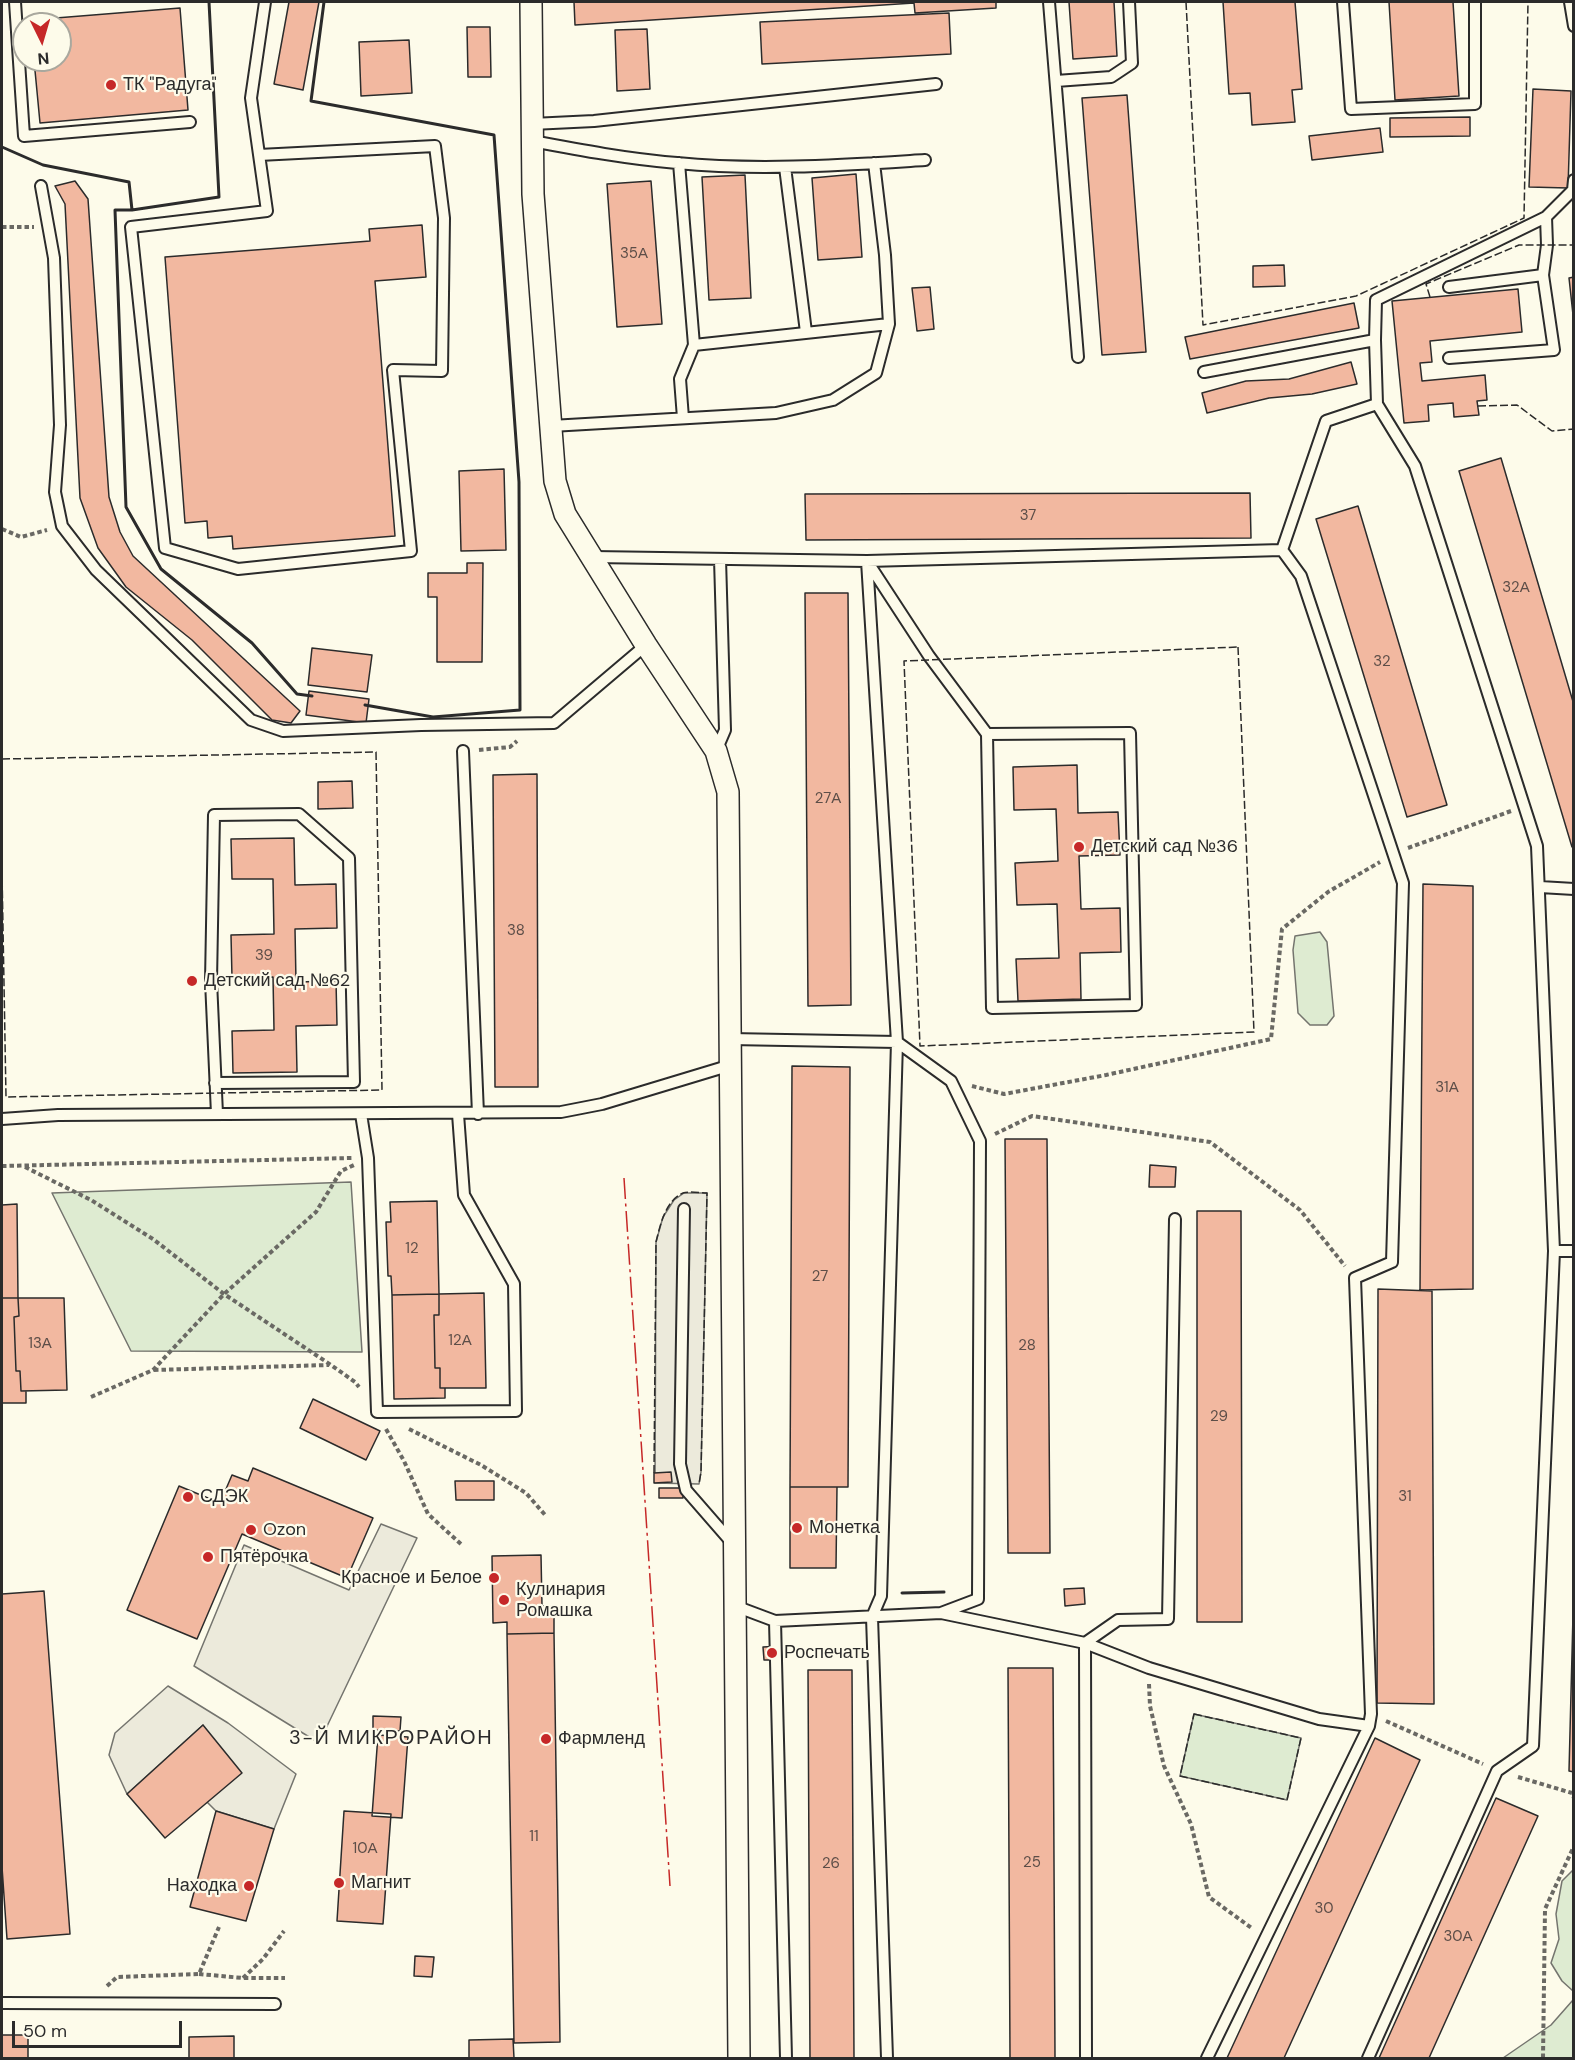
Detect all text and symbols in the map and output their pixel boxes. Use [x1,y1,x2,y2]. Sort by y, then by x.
north arrow [12,12,72,72]
text: N [37,47,50,69]
place label: ТК "Радуга" [123,74,217,96]
marker: ТК "Радуга" [104,78,118,92]
house number: 35А [620,245,648,263]
house number: 37 [1020,507,1036,525]
house number: 32А [1502,579,1530,597]
house number: 32 [1373,653,1391,671]
house number: 27А [815,790,841,808]
place label: Детский сад №36 [1091,836,1238,858]
marker: Детский сад №36 [1072,840,1086,854]
house number: 38 [507,922,525,940]
house number: 39 [255,947,273,965]
place label: Детский сад №62 [204,970,350,992]
marker: Детский сад №62 [185,974,199,988]
house number: 31А [1435,1079,1459,1097]
house number: 12 [405,1240,419,1258]
house number: 27 [812,1268,828,1286]
house number: 12А [448,1332,472,1350]
house number: 13А [28,1335,52,1353]
house number: 28 [1018,1337,1036,1355]
house number: 29 [1210,1408,1228,1426]
place label: СДЭК [200,1486,248,1508]
house number: 31 [1398,1488,1412,1506]
marker: СДЭК [181,1490,195,1504]
place label: Монетка [809,1517,880,1539]
place label: Ozon [263,1519,306,1541]
marker: Монетка [790,1521,804,1535]
marker: Ozon [244,1523,258,1537]
place label: Пятёрочка [220,1546,308,1568]
marker: Пятёрочка [201,1550,215,1564]
place label: Красное и Белое [341,1567,482,1589]
marker: Красное и Белое [487,1571,501,1585]
place label: Кулинария Ромашка [516,1579,605,1622]
marker: Кулинария Ромашка [497,1593,511,1607]
place label: Роспечать [784,1642,870,1664]
marker: Роспечать [765,1646,779,1660]
district label: 3-Й МИКРОРАЙОН [289,1727,493,1751]
place label: Фармленд [558,1728,645,1750]
marker: Фармленд [539,1732,553,1746]
house number: 11 [529,1828,539,1846]
house number: 10А [353,1840,377,1858]
house number: 25 [1023,1854,1041,1872]
house number: 26 [822,1855,840,1873]
place label: Магнит [351,1872,411,1894]
place label: Находка [167,1875,237,1897]
marker: Магнит [332,1876,346,1890]
marker: Находка [242,1879,256,1893]
house number: 30 [1314,1900,1334,1918]
house number: 30А [1443,1928,1473,1946]
scale bar [15,2009,184,2047]
text: 50 m [23,2019,67,2043]

